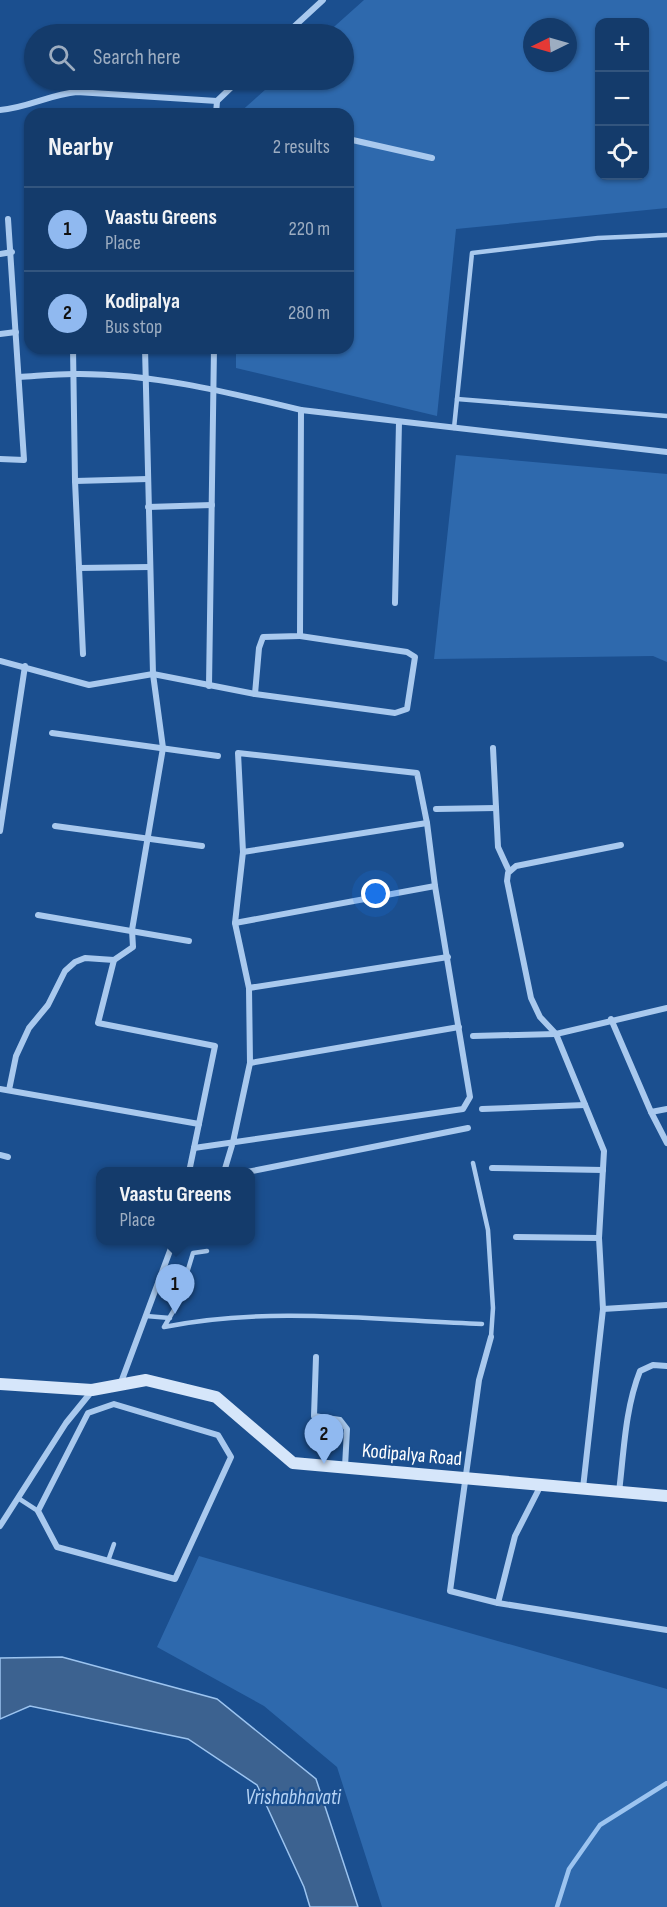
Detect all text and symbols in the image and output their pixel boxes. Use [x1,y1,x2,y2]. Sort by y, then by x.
north arrow [523,18,577,72]
map controls [595,18,649,180]
button: + [595,18,649,72]
search box [24,24,354,90]
icon: search [45,41,78,74]
text: Search here [93,44,180,71]
button: − [595,72,649,126]
button: locate [595,126,649,180]
text: Nearby [48,132,114,163]
text: 2 results [273,135,330,159]
text: Vaastu Greens [105,204,217,231]
text: 1 [64,217,71,241]
text: 220 m [289,217,330,241]
text: Place [105,231,141,255]
text: Kodipalya [105,288,180,315]
text: 2 [63,301,72,325]
text: 280 m [288,301,330,325]
text: Bus stop [105,315,162,339]
your location [361,879,390,908]
popup [96,1167,255,1245]
text: Vaastu Greens [120,1181,231,1208]
text: Place [120,1208,155,1232]
pin: 1 [156,1264,195,1314]
pin: 2 [304,1414,344,1464]
street label: Kodipalya Road [361,1439,463,1471]
water label: Vrishabhavati [245,1785,342,1810]

